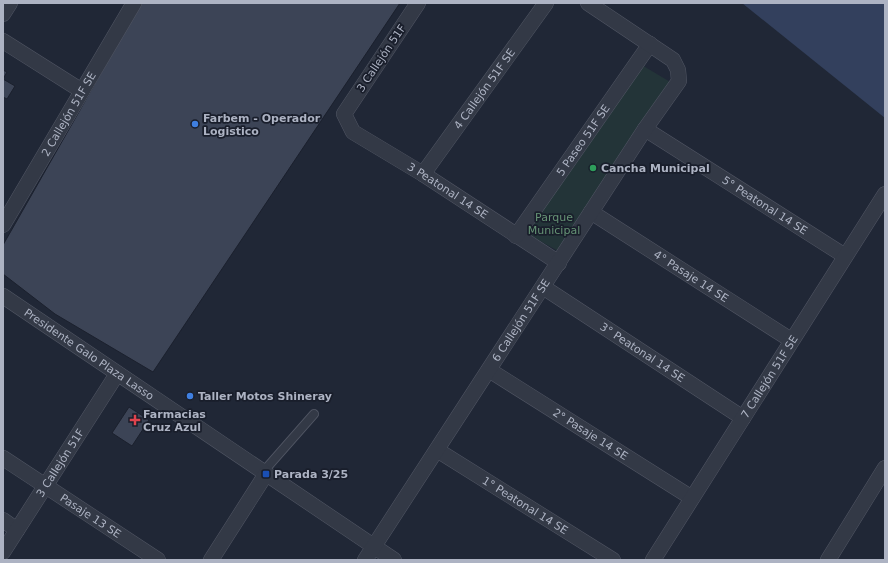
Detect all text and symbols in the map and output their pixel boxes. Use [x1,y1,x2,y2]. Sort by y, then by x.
street label: 3 Callejón 51F [354,22,409,94]
street label: 4 Callejón 51F SE [451,46,518,132]
street label: 2 Callejón 51F SE [39,70,99,159]
street label: 5 Paseo 51F SE [554,102,613,178]
place label: Farbem - Operador Logistico [203,112,321,138]
marker: Farbem - Operador Logistico [190,119,200,129]
street label: 3 Peatonal 14 SE [405,160,490,222]
place label: Cancha Municipal [601,162,710,175]
marker: Cancha Municipal [588,163,598,173]
street label: 5° Peatonal 14 SE [720,174,810,237]
park label: Parque Municipal [528,211,580,237]
street label: 4° Pasaje 14 SE [651,248,731,305]
street label: 6 Callejón 51F SE [490,277,553,364]
street label: Presidente Galo Plaza Lasso [22,306,157,403]
street label: 3° Peatonal 14 SE [597,320,687,385]
street label: 7 Callejón 51F SE [738,333,801,421]
place label: Taller Motos Shineray [198,390,332,403]
marker: Taller Motos Shineray [185,391,195,401]
street label: 2° Pasaje 14 SE [550,406,630,463]
place label: Farmacias Cruz Azul [143,408,206,434]
marker: Farmacias Cruz Azul [130,415,140,425]
street label: 3 Callejón 51F [34,426,87,500]
place label: Parada 3/25 [274,468,348,481]
marker: Parada 3/25 [261,469,271,479]
street label: 1° Peatonal 14 SE [480,474,570,537]
street label: Pasaje 13 SE [58,491,123,541]

